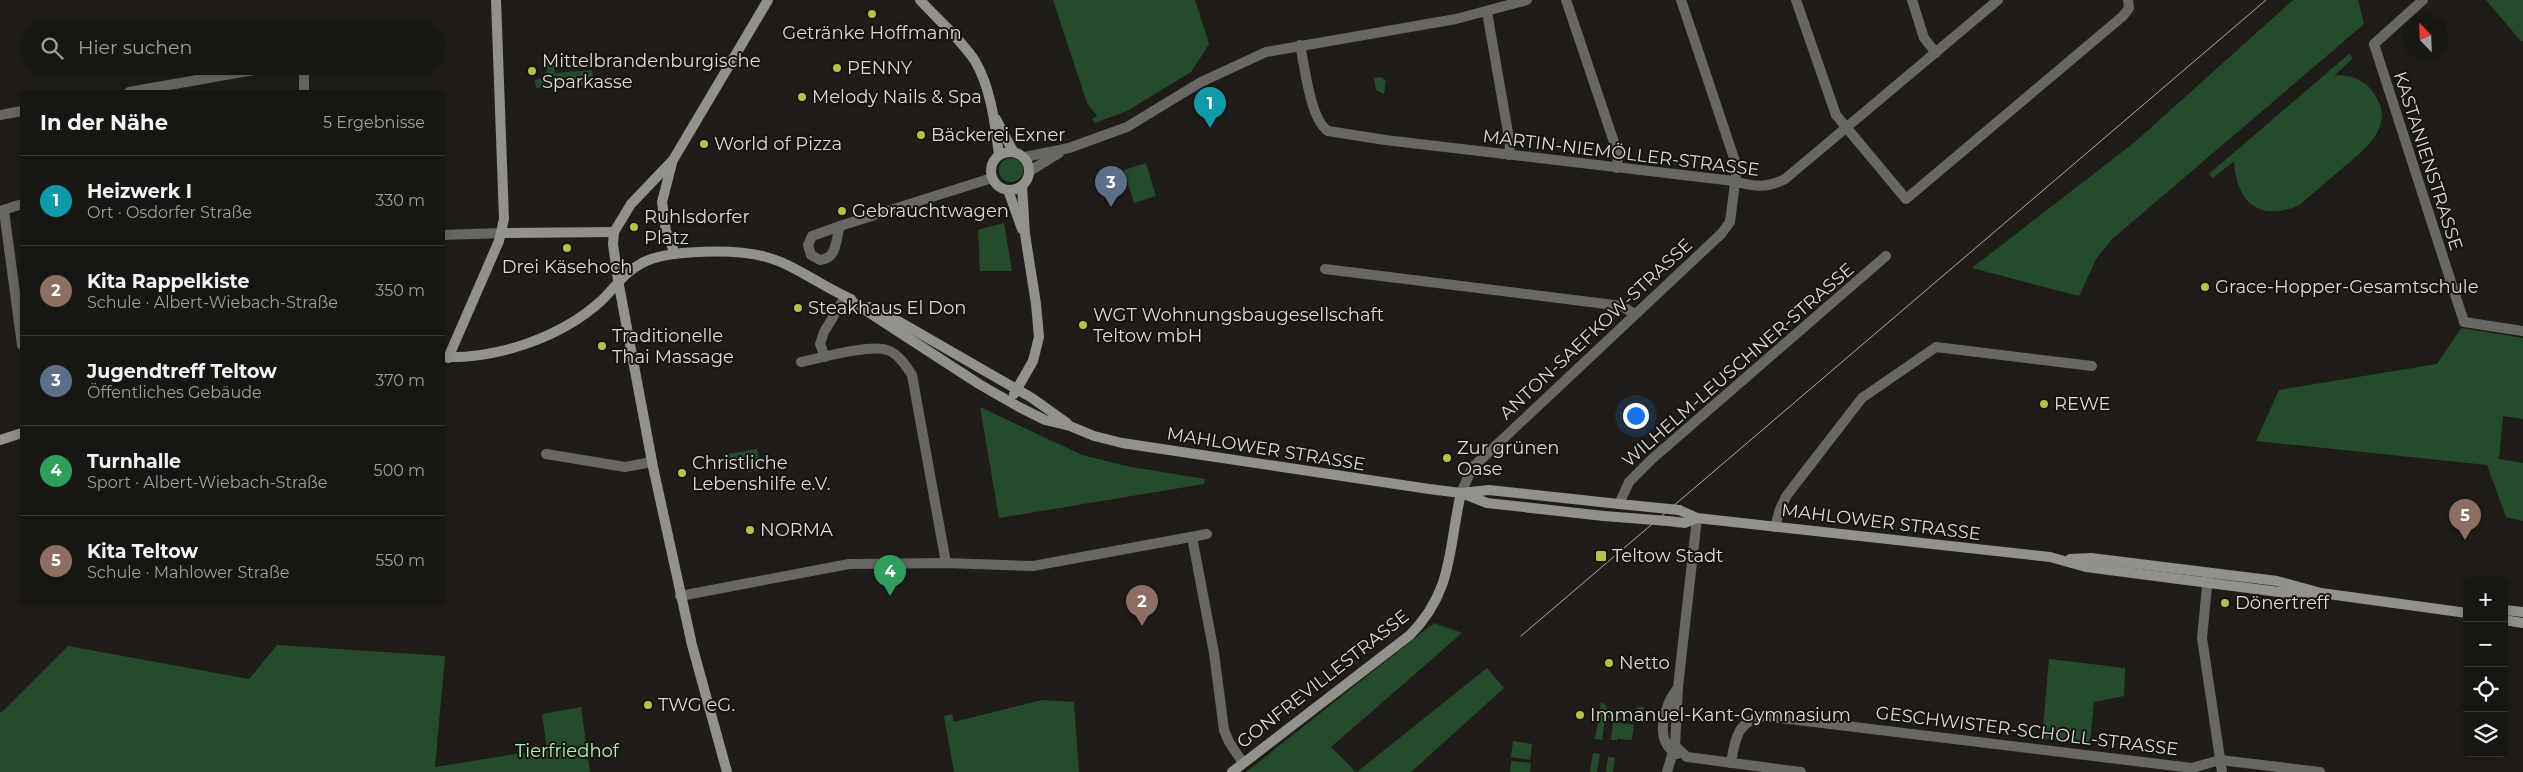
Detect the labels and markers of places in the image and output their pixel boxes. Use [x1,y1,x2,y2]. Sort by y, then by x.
marker: Getränke Hoffmann [866,8,878,20]
place label: Getränke Hoffmann [782,22,962,44]
place label: Mittelbrandenburgische Sparkasse [542,50,761,93]
place label: PENNY [847,57,913,79]
marker: PENNY [831,62,843,74]
marker: Mittelbrandenburgische Sparkasse [526,65,538,77]
place label: Melody Nails & Spa [812,86,982,108]
pin: 1 [1194,87,1226,128]
marker: Melody Nails & Spa [796,91,808,103]
place label: Bäckerei Exner [931,124,1066,146]
marker: Bäckerei Exner [915,129,927,141]
place label: World of Pizza [714,133,842,155]
marker: World of Pizza [698,138,710,150]
pin: 3 [1095,166,1127,207]
place label: Gebrauchtwagen [852,200,1009,222]
marker: Gebrauchtwagen [836,205,848,217]
place label: Ruhlsdorfer Platz [644,206,750,249]
marker: Ruhlsdorfer Platz [628,221,640,233]
marker: Drei Käsehoch [561,242,573,254]
place label: Drei Käsehoch [502,256,632,278]
place label: Grace-Hopper-Gesamtschule [2215,276,2479,298]
marker: Grace-Hopper-Gesamtschule [2199,281,2211,293]
place label: Steakhaus El Don [808,297,966,319]
marker: Steakhaus El Don [792,302,804,314]
place label: WGT Wohnungsbaugesellschaft Teltow mbH [1093,304,1384,347]
marker: WGT Wohnungsbaugesellschaft Teltow mbH [1077,319,1089,331]
place label: Traditionelle Thai Massage [612,325,734,368]
marker: Traditionelle Thai Massage [596,340,608,352]
place label: REWE [2054,393,2111,415]
marker: REWE [2038,398,2050,410]
place label: Zur grünen Oase [1457,437,1559,480]
place label: Christliche Lebenshilfe e.V. [692,452,831,495]
marker: Zur grünen Oase [1441,452,1453,464]
marker: Christliche Lebenshilfe e.V. [676,467,688,479]
pin: 5 [2449,499,2481,540]
place label: NORMA [760,519,833,541]
marker: NORMA [744,524,756,536]
place label: Teltow Stadt [1612,545,1723,567]
marker: Teltow Stadt [1594,549,1608,563]
pin: 4 [874,555,906,596]
pin: 2 [1126,585,1158,626]
place label: Dönertreff [2235,592,2330,614]
marker: Dönertreff [2219,597,2231,609]
place label: Netto [1619,652,1670,674]
marker: Netto [1603,657,1615,669]
place label: TWG eG. [658,694,735,716]
marker: TWG eG. [642,699,654,711]
place label: Immanuel-Kant-Gymnasium [1590,704,1851,726]
marker: Immanuel-Kant-Gymnasium [1574,709,1586,721]

